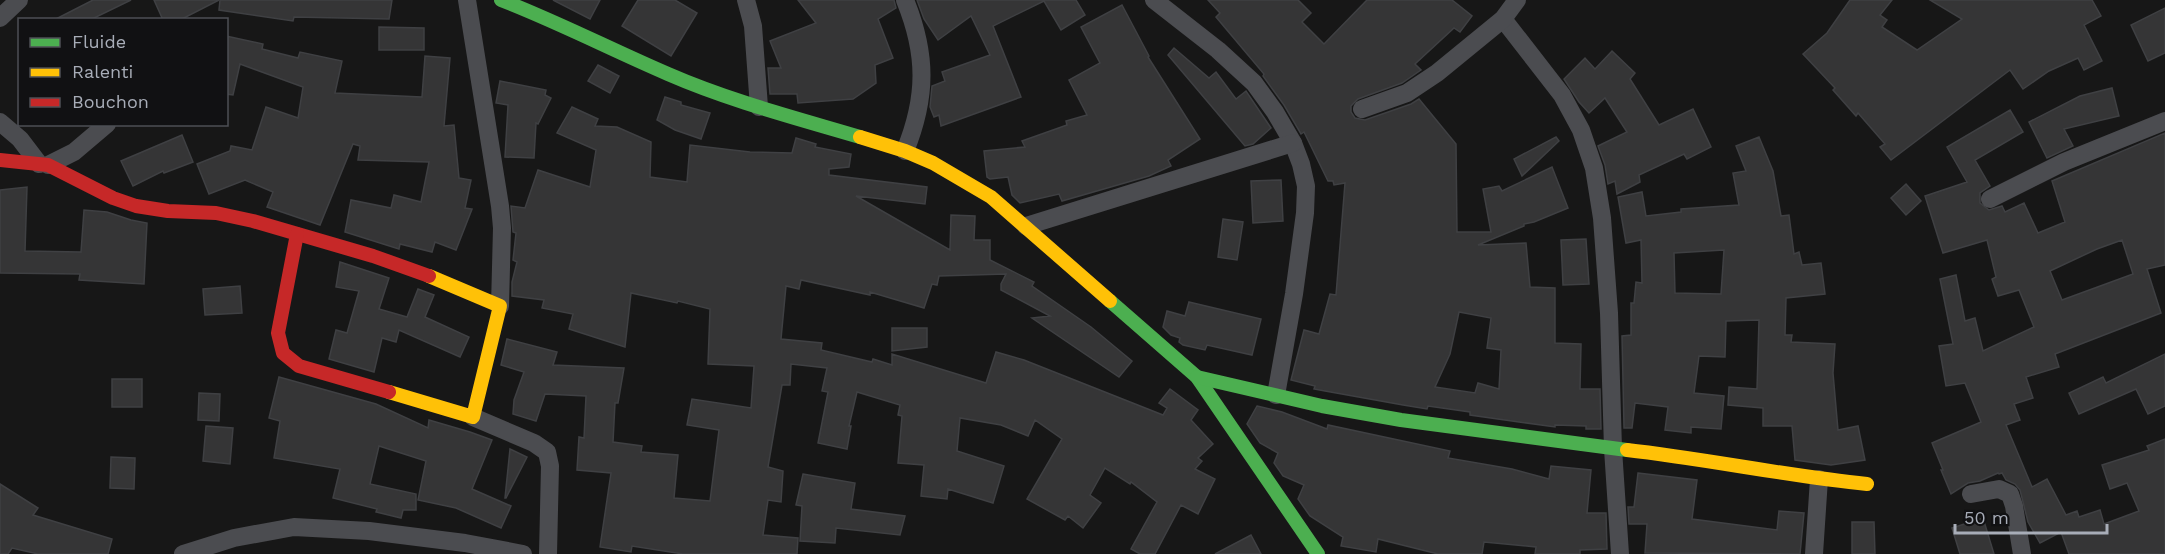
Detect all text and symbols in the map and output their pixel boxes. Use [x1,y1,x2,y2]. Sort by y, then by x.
legend [18,18,228,126]
text: Fluide [72,31,126,52]
text: Ralenti [72,61,133,82]
text: Bouchon [72,91,149,112]
scale bar [1955,497,2106,535]
text: 50 m [1964,507,2009,528]

